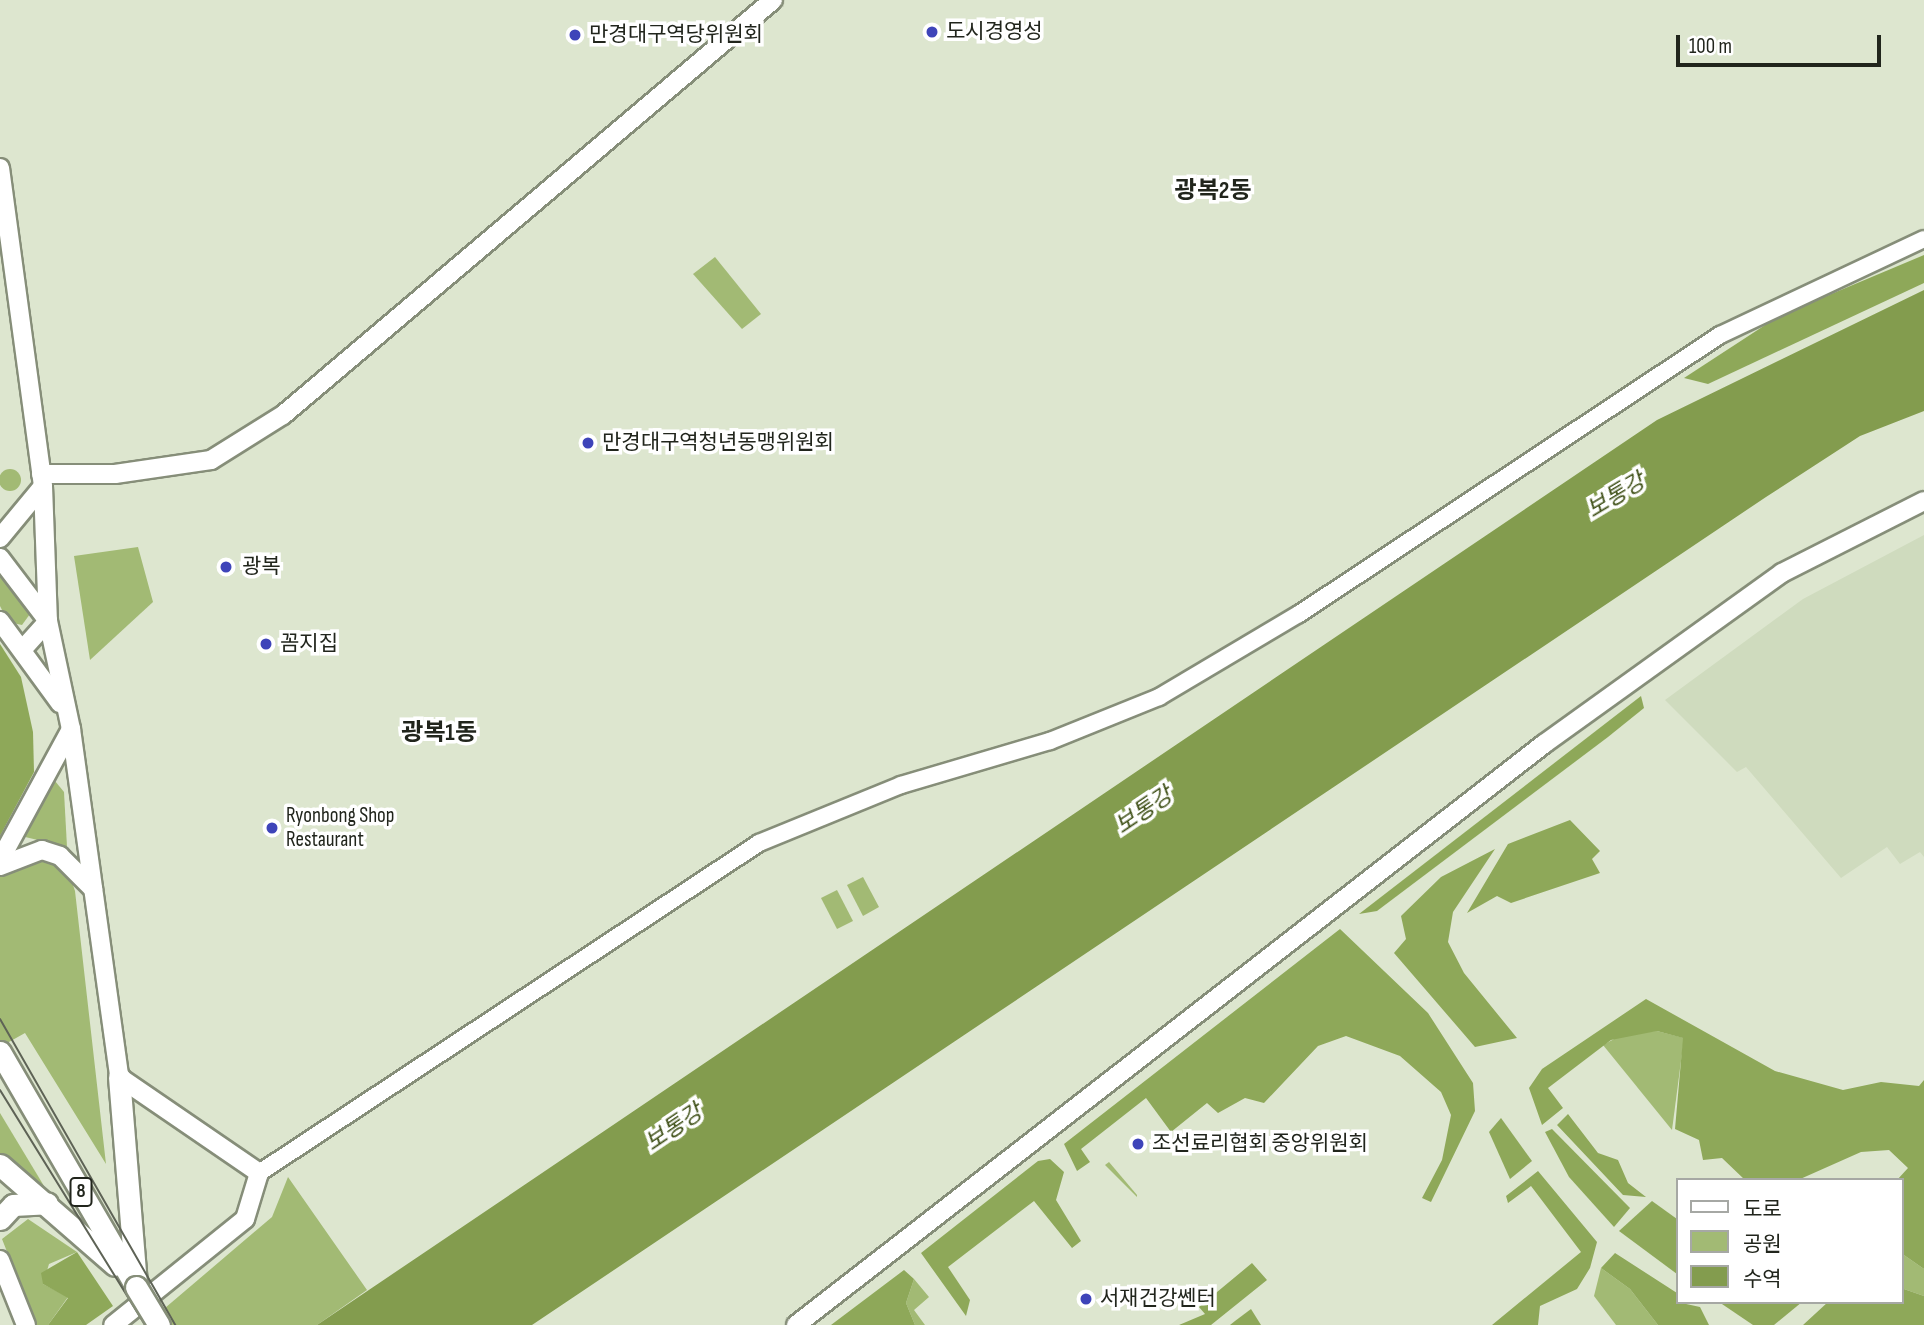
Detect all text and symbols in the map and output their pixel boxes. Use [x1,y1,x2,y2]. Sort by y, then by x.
place label: 도시경영성 [946,19,1043,45]
scale bar [1679,21,1884,65]
place label: 만경대구역당위원회 [589,22,763,48]
marker: 도시경영성 [924,24,940,40]
marker: 만경대구역당위원회 [567,27,583,43]
text: 100 m [1689,34,1732,59]
district label: 광복2동 [1175,177,1251,205]
place label: 만경대구역청년동맹위원회 [602,430,834,456]
marker: 만경대구역청년동맹위원회 [580,435,596,451]
water label: 보통강 [1582,468,1650,524]
place label: 광복 [242,554,281,580]
marker: 광복 [216,557,236,577]
place label: 꼼지집 [280,631,338,657]
marker: 꼼지집 [258,636,274,652]
district label: 광복1동 [401,719,477,747]
water label: 보통강 [1110,782,1178,840]
place label: Ryonbong Shop Restaurant [286,803,395,853]
marker: Ryonbong Shop Restaurant [264,820,280,836]
water label: 보통강 [640,1099,708,1157]
place label: 조선료리협회 중앙위원회 [1152,1131,1368,1157]
marker: 조선료리협회 중앙위원회 [1130,1136,1146,1152]
road number: 8 [69,1176,93,1208]
legend [1675,1178,1903,1304]
text: 도로 [1743,1197,1782,1222]
text: 공원 [1743,1232,1782,1257]
text: 수역 [1743,1267,1782,1292]
place label: 서재건강쎈터 [1100,1286,1216,1312]
marker: 서재건강쎈터 [1078,1291,1094,1307]

